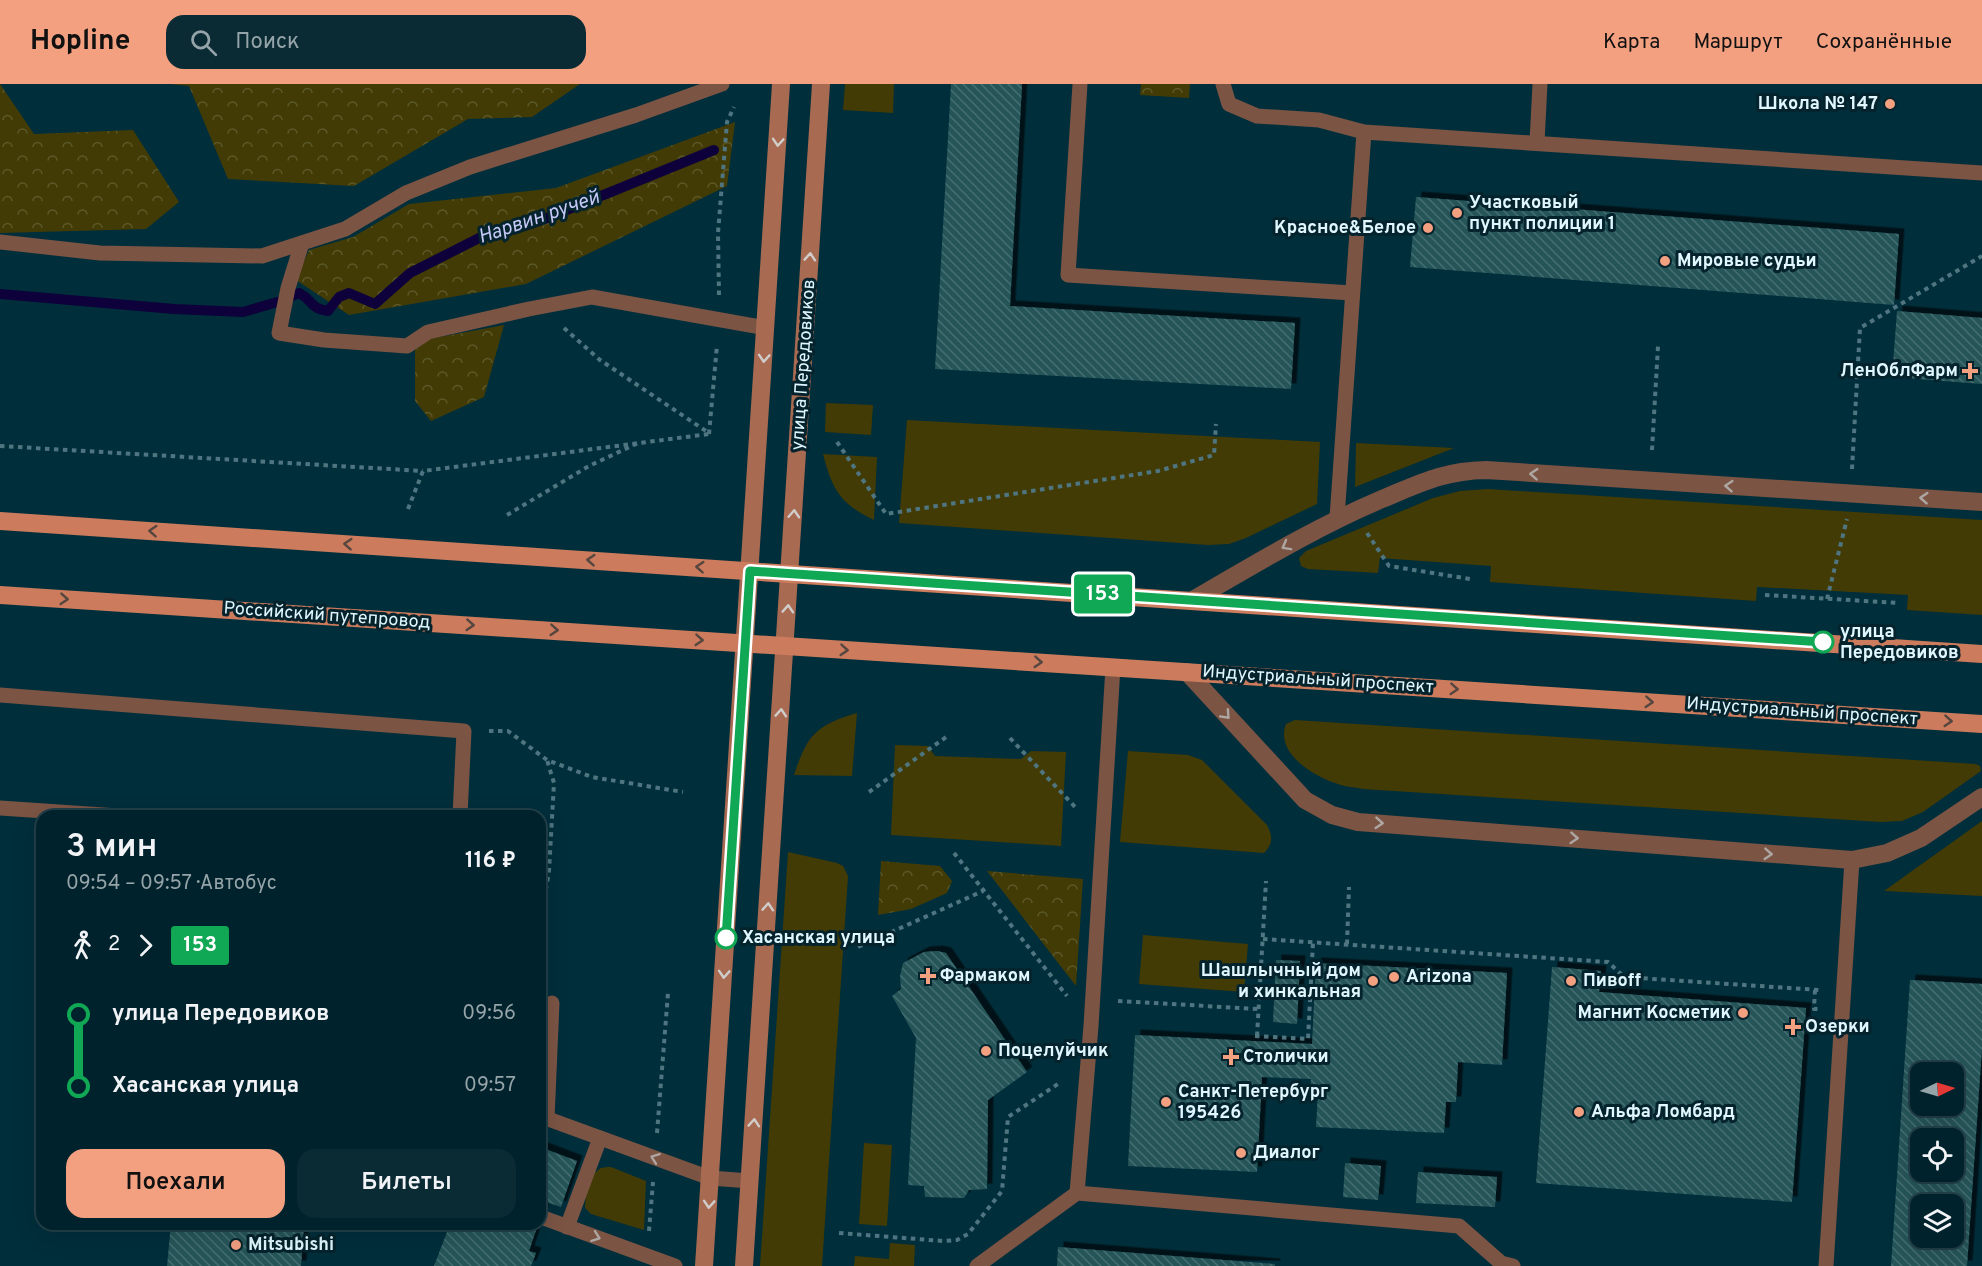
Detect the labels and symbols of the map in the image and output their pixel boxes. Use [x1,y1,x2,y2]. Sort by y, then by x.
place label: Школа № 147 [1758,93,1878,116]
marker: Школа № 147 [1883,97,1897,111]
one-way arrow [771,138,784,147]
water label: Нарвин ручей [475,185,605,251]
place label: Участковый пункт полиции 1 [1469,192,1615,236]
marker: Участковый пункт полиции 1 [1450,206,1464,220]
place label: Красное&Белое [1274,217,1416,240]
marker: Красное&Белое [1421,221,1435,235]
place label: Мировые судьи [1677,250,1817,273]
one-way arrow [804,252,817,261]
marker: Мировые судьи [1658,254,1672,268]
street label: улица Передовиков [787,279,821,451]
one-way arrow [758,353,771,362]
place label: ЛенОблФарм [1840,360,1958,383]
marker: ЛенОблФарм [1963,364,1977,378]
one-way arrow [1530,467,1539,480]
one-way arrow [1724,480,1734,493]
one-way arrow [1919,492,1928,505]
one-way arrow [788,510,801,519]
one-way arrow [148,525,157,538]
one-way arrow [343,538,352,551]
one-way arrow [1281,539,1292,551]
one-way arrow [587,553,596,566]
one-way arrow [695,561,704,574]
line badge: 153 [1068,574,1138,614]
one-way arrow [60,592,69,605]
street label: Российский путепровод [223,597,431,635]
one-way arrow [781,605,794,614]
one-way arrow [465,618,474,631]
place label: улица Передовиков [1840,621,1959,665]
one-way arrow [549,624,558,637]
marker: улица Передовиков [1812,631,1834,653]
one-way arrow [695,633,704,646]
one-way arrow [839,643,848,656]
one-way arrow [1034,656,1043,669]
street label: Индустриальный проспект [1202,660,1434,700]
one-way arrow [1450,683,1459,696]
street label: Индустриальный проспект [1686,692,1918,732]
one-way arrow [1645,695,1654,708]
one-way arrow [1219,707,1230,718]
one-way arrow [774,708,787,717]
one-way arrow [1944,715,1953,728]
one-way arrow [1375,816,1384,829]
one-way arrow [1569,832,1578,845]
one-way arrow [1764,847,1773,860]
one-way arrow [761,903,774,912]
marker: Хасанская улица [715,927,737,949]
place label: Хасанская улица [742,927,895,950]
place label: Шашлычный дом и хинкальная [1201,960,1361,1004]
place label: Фармаком [940,965,1030,988]
place label: Arizona [1406,966,1472,989]
one-way arrow [717,969,730,978]
marker: Фармаком [921,969,935,983]
marker: Arizona [1387,970,1401,984]
place label: Пивoff [1583,970,1641,993]
marker: Шашлычный дом и хинкальная [1366,974,1380,988]
marker: Пивoff [1564,974,1578,988]
place label: Магнит Косметик [1578,1002,1731,1025]
marker: Магнит Косметик [1736,1006,1750,1020]
place label: Озерки [1805,1016,1870,1039]
marker: Озерки [1786,1020,1800,1034]
place label: Поцелуйчик [998,1040,1109,1063]
marker: Поцелуйчик [979,1044,993,1058]
place label: Столички [1243,1046,1329,1069]
marker: Столички [1224,1050,1238,1064]
north arrow [1910,1062,1964,1116]
place label: Санкт-Петербург 195426 [1178,1081,1328,1125]
marker: Санкт-Петербург 195426 [1159,1095,1173,1109]
place label: Альфа Ломбард [1591,1101,1735,1124]
marker: Альфа Ломбард [1572,1105,1586,1119]
one-way arrow [747,1118,760,1127]
place label: Диалог [1253,1142,1320,1165]
marker: Диалог [1234,1146,1248,1160]
one-way arrow [650,1153,661,1165]
one-way arrow [702,1199,715,1208]
one-way arrow [590,1230,601,1243]
place label: Mitsubishi [248,1234,334,1257]
marker: Mitsubishi [229,1238,243,1252]

